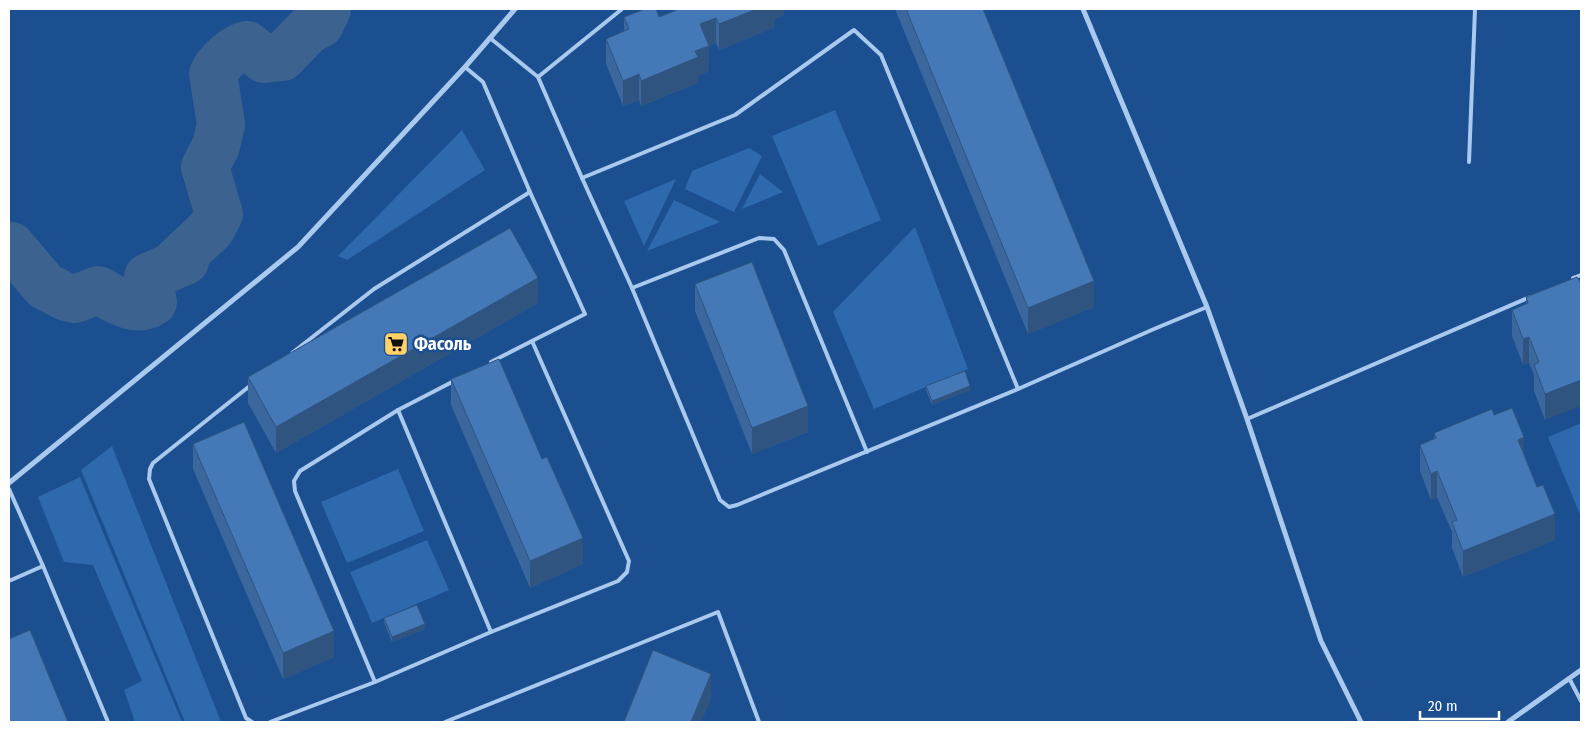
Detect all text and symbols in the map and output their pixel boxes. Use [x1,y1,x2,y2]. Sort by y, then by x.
supermarket icon: Фасоль [383,331,409,357]
place label: Фасоль [414,333,472,355]
scale bar [1420,688,1499,720]
text: 20 m [1428,697,1458,715]

